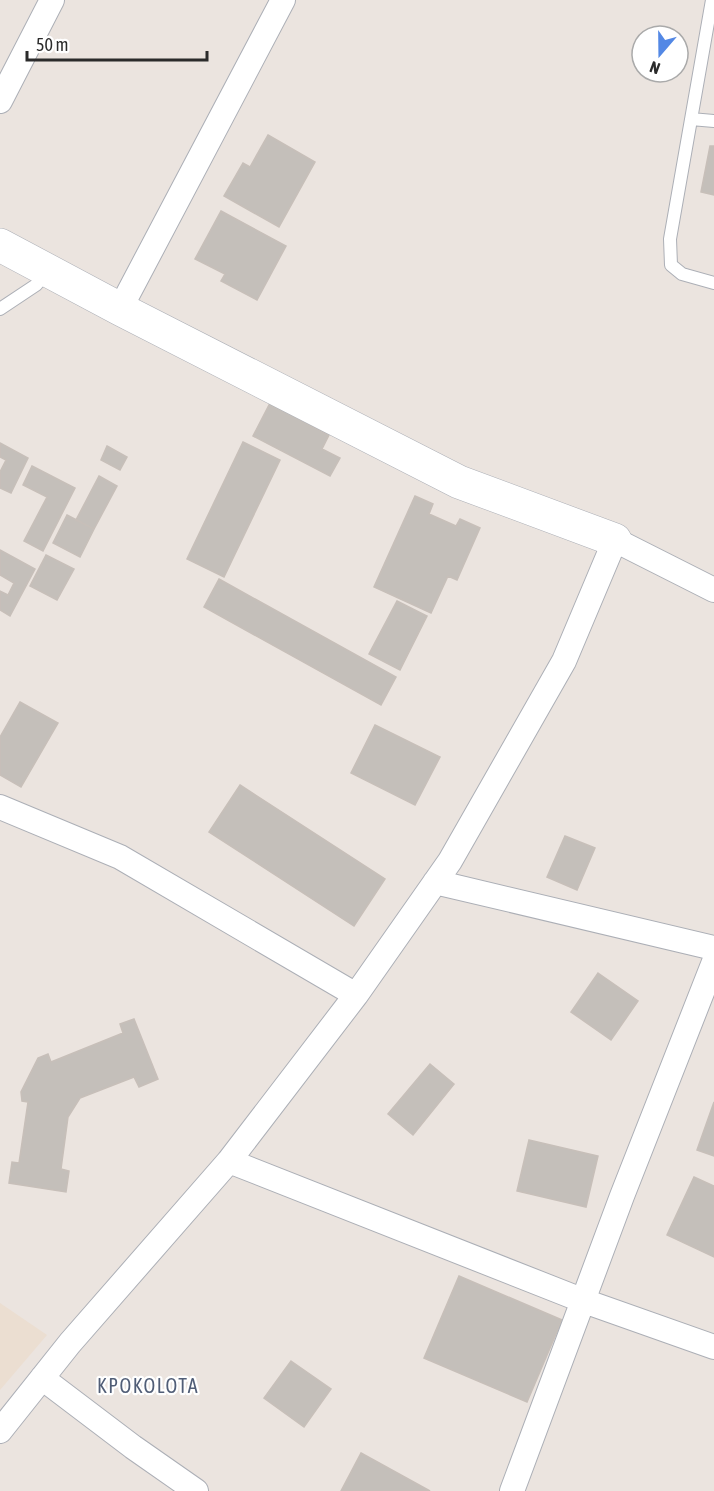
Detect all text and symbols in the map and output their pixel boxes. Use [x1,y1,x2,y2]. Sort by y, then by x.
scale bar [27,24,207,62]
north arrow [630,24,690,84]
text: 50 m [36,34,68,55]
text: N [647,58,662,78]
district label: KPOKOLOTA [97,1374,199,1397]

